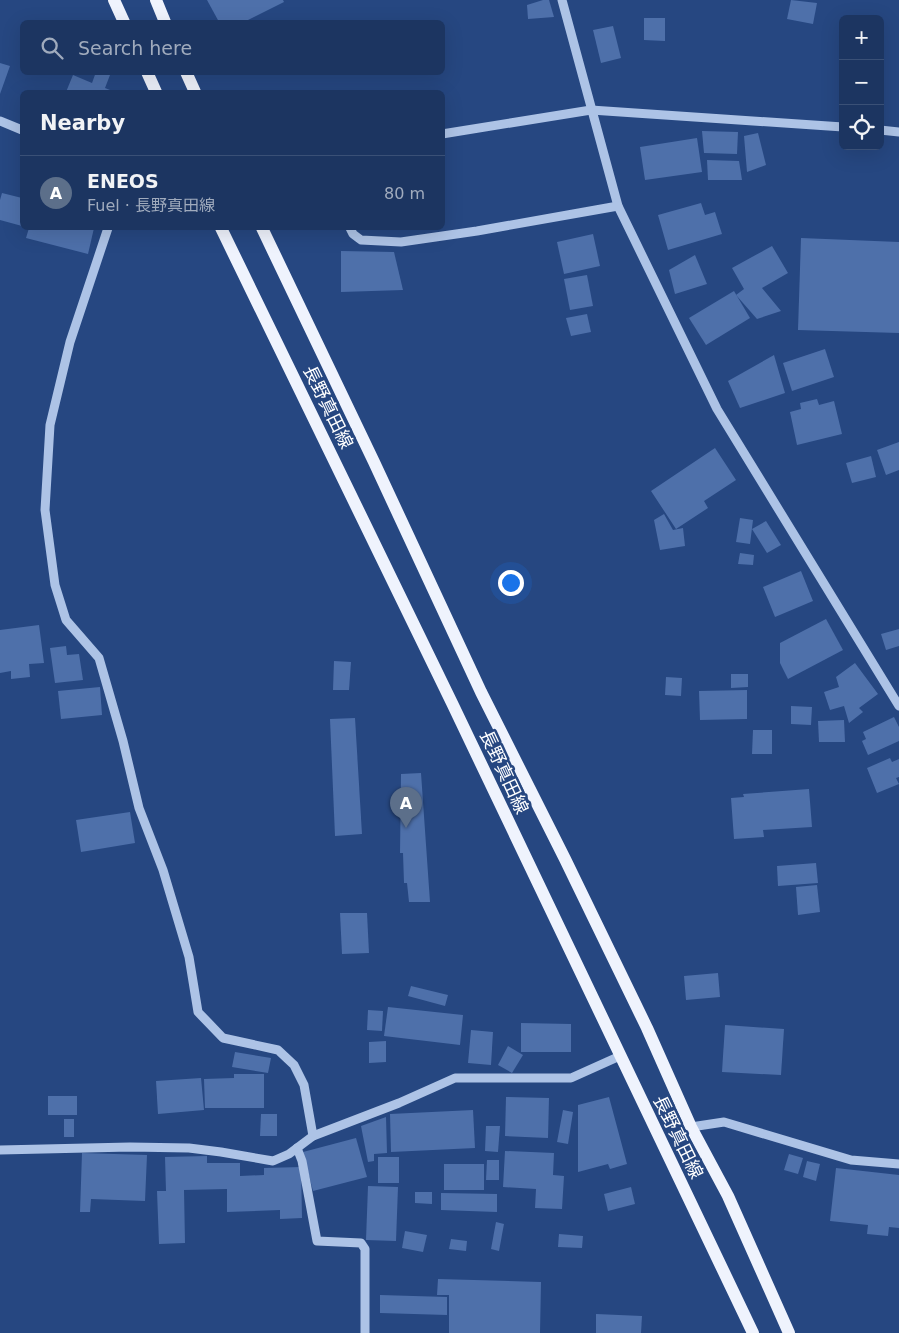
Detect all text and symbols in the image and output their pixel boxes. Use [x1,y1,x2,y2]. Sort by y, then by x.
map controls [839,15,884,150]
button: + [839,15,884,60]
search box [20,20,445,75]
icon: search [38,34,66,62]
text: Search here [78,37,192,59]
button: − [839,60,884,105]
button: locate [839,105,884,150]
text: Nearby [40,111,125,135]
text: ENEOS [87,170,159,192]
text: A [50,184,62,203]
text: 80 m [384,184,425,203]
text: Fuel · 長野真田線 [87,196,215,215]
street label: 長野真田線 [299,362,358,452]
your location [498,570,524,596]
street label: 長野真田線 [476,727,533,817]
pin: A [390,787,422,828]
street label: 長野真田線 [649,1092,708,1182]

